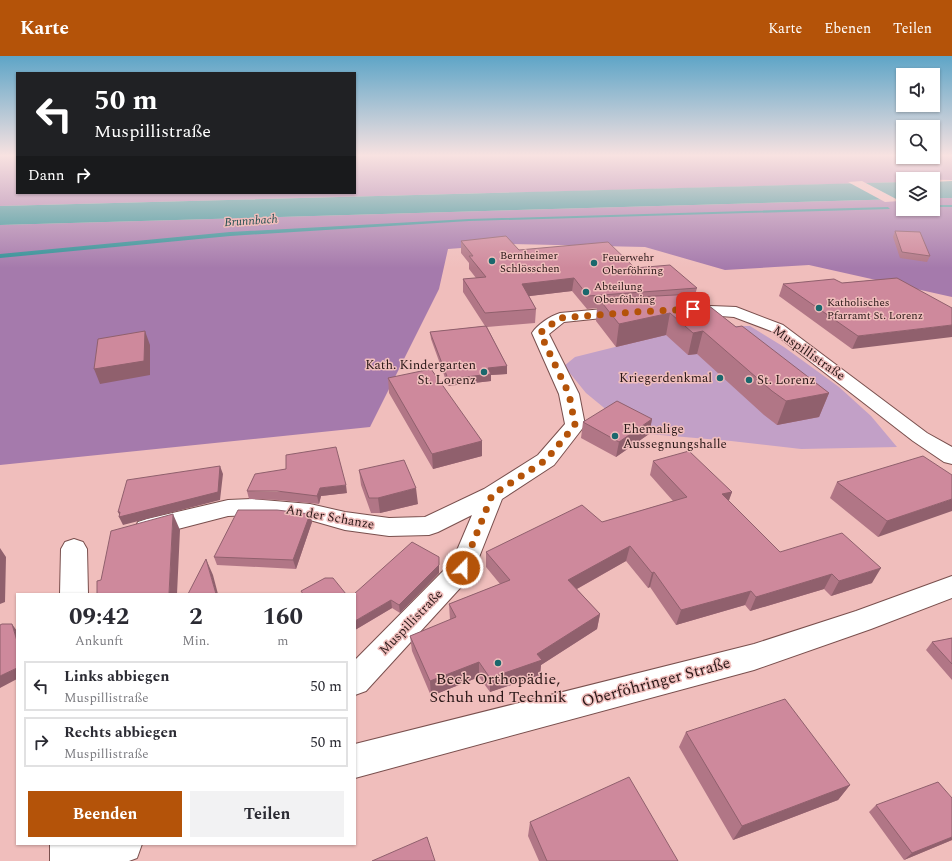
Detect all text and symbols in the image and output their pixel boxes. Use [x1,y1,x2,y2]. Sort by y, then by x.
text: Karte [20,14,69,43]
text: Karte [768,18,802,39]
text: Ebenen [824,18,871,39]
text: Teilen [893,18,932,39]
map controls [896,68,940,216]
button: sound [896,68,940,112]
text: 50 m [94,79,158,122]
icon: left [28,88,80,140]
text: Muspillistraße [94,118,211,145]
button: search [896,120,940,164]
text: Dann [28,164,64,187]
icon: right [72,164,94,186]
button: layers [896,172,940,216]
water label: Brunnbach [224,210,278,232]
place label: Bernheimer Schlösschen [500,247,560,277]
place label: Feuerwehr Oberföhring [602,249,663,279]
marker: Bernheimer Schlösschen [487,256,497,266]
marker: Feuerwehr Oberföhring [589,258,599,268]
place label: Abteilung Oberföhring [594,278,655,308]
marker: Abteilung Oberföhring [581,287,591,297]
pin [676,292,710,326]
place label: Katholisches Pfarramt St. Lorenz [827,294,923,324]
icon: arrive [682,298,704,320]
marker: Katholisches Pfarramt St. Lorenz [814,303,824,313]
street label: Muspillistraße [769,321,849,385]
place label: Kath. Kindergarten St. Lorenz [365,355,476,390]
marker: Kath. Kindergarten St. Lorenz [479,367,489,377]
place label: Kriegerdenkmal [619,368,712,388]
place label: St. Lorenz [757,370,816,390]
marker: Kriegerdenkmal [715,373,725,383]
marker: St. Lorenz [744,375,754,385]
place label: Ehemalige Aussegnungshalle [623,419,727,454]
marker: Ehemalige Aussegnungshalle [610,431,620,441]
street label: An der Schanze [284,499,376,535]
position arrow [442,547,484,589]
street label: Muspillistraße [374,585,448,659]
text: 09:42 [69,599,129,635]
text: 2 [189,599,203,635]
text: 160 [263,599,303,635]
text: Ankunft [75,631,123,651]
text: Min. [182,631,210,651]
text: m [277,631,288,651]
street label: Oberföhringer Straße [579,651,733,713]
marker: Beck Orthopädie, Schuh und Technik [493,658,503,668]
text: Links abbiegen [64,665,169,688]
place label: Beck Orthopädie, Schuh und Technik [429,667,567,709]
icon: left [30,675,52,697]
text: 50 m [310,675,342,698]
text: Muspillistraße [64,688,149,708]
text: Rechts abbiegen [64,721,177,744]
icon: right [30,731,52,753]
text: 50 m [310,731,342,754]
text: Muspillistraße [64,744,149,764]
button: Beenden [28,791,182,837]
button: Teilen [190,791,344,837]

